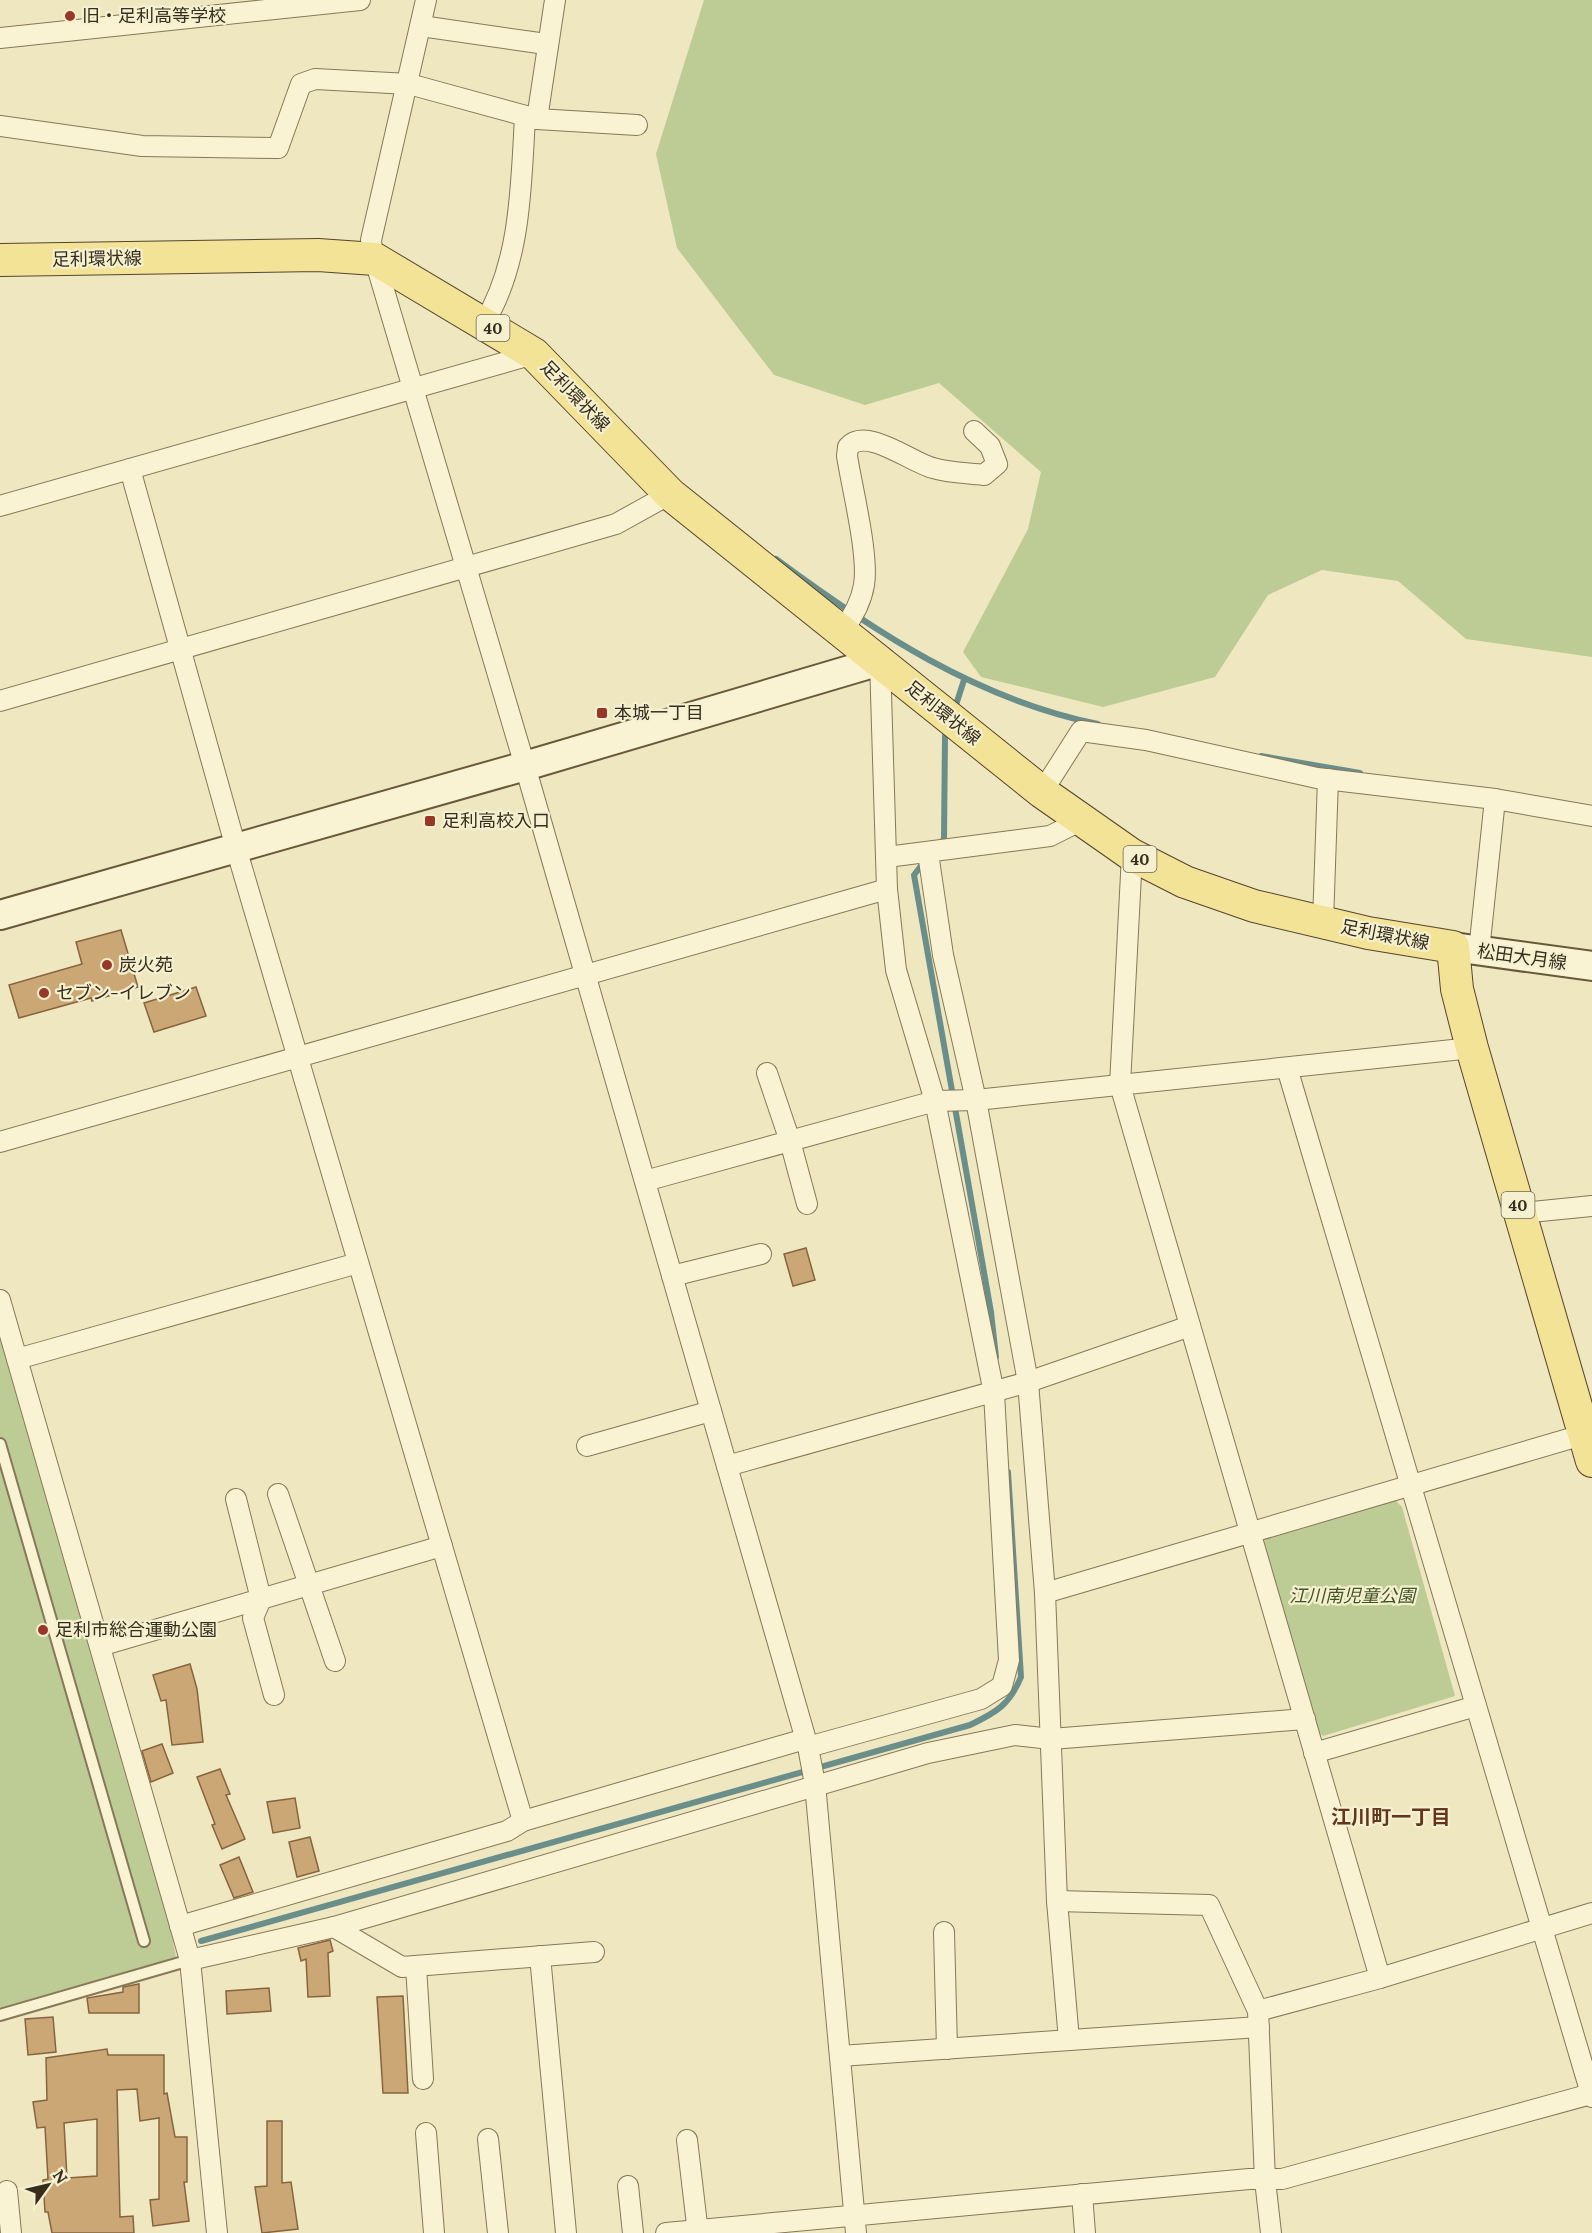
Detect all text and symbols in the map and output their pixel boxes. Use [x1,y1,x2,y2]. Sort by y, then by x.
place label: 旧・足利高等学校 [82,4,226,27]
marker: 旧・足利高等学校 [63,9,77,23]
street label: 足利環状線 [52,246,142,271]
road number: 40 [476,315,510,341]
street label: 足利環状線 [536,355,615,436]
street label: 足利環状線 [901,675,986,750]
place label: 本城一丁目 [614,701,704,724]
marker: 本城一丁目 [595,706,609,720]
place label: 足利高校入口 [442,809,550,832]
marker: 足利高校入口 [423,814,437,828]
road number: 40 [1124,846,1156,872]
street label: 足利環状線 [1339,915,1431,954]
street label: 松田大月線 [1476,939,1568,974]
place label: 炭火苑 [119,953,173,976]
marker: 炭火苑 [100,958,114,972]
place label: セブン-イレブン [56,981,191,1004]
marker: セブン-イレブン [37,986,51,1000]
road number: 40 [1502,1192,1534,1218]
park label: 江川南児童公園 [1289,1584,1418,1607]
place label: 足利市総合運動公園 [55,1618,217,1641]
marker: 足利市総合運動公園 [36,1623,50,1637]
district label: 江川町一丁目 [1331,1804,1451,1829]
north arrow [18,2155,78,2215]
text: N [49,2166,72,2187]

